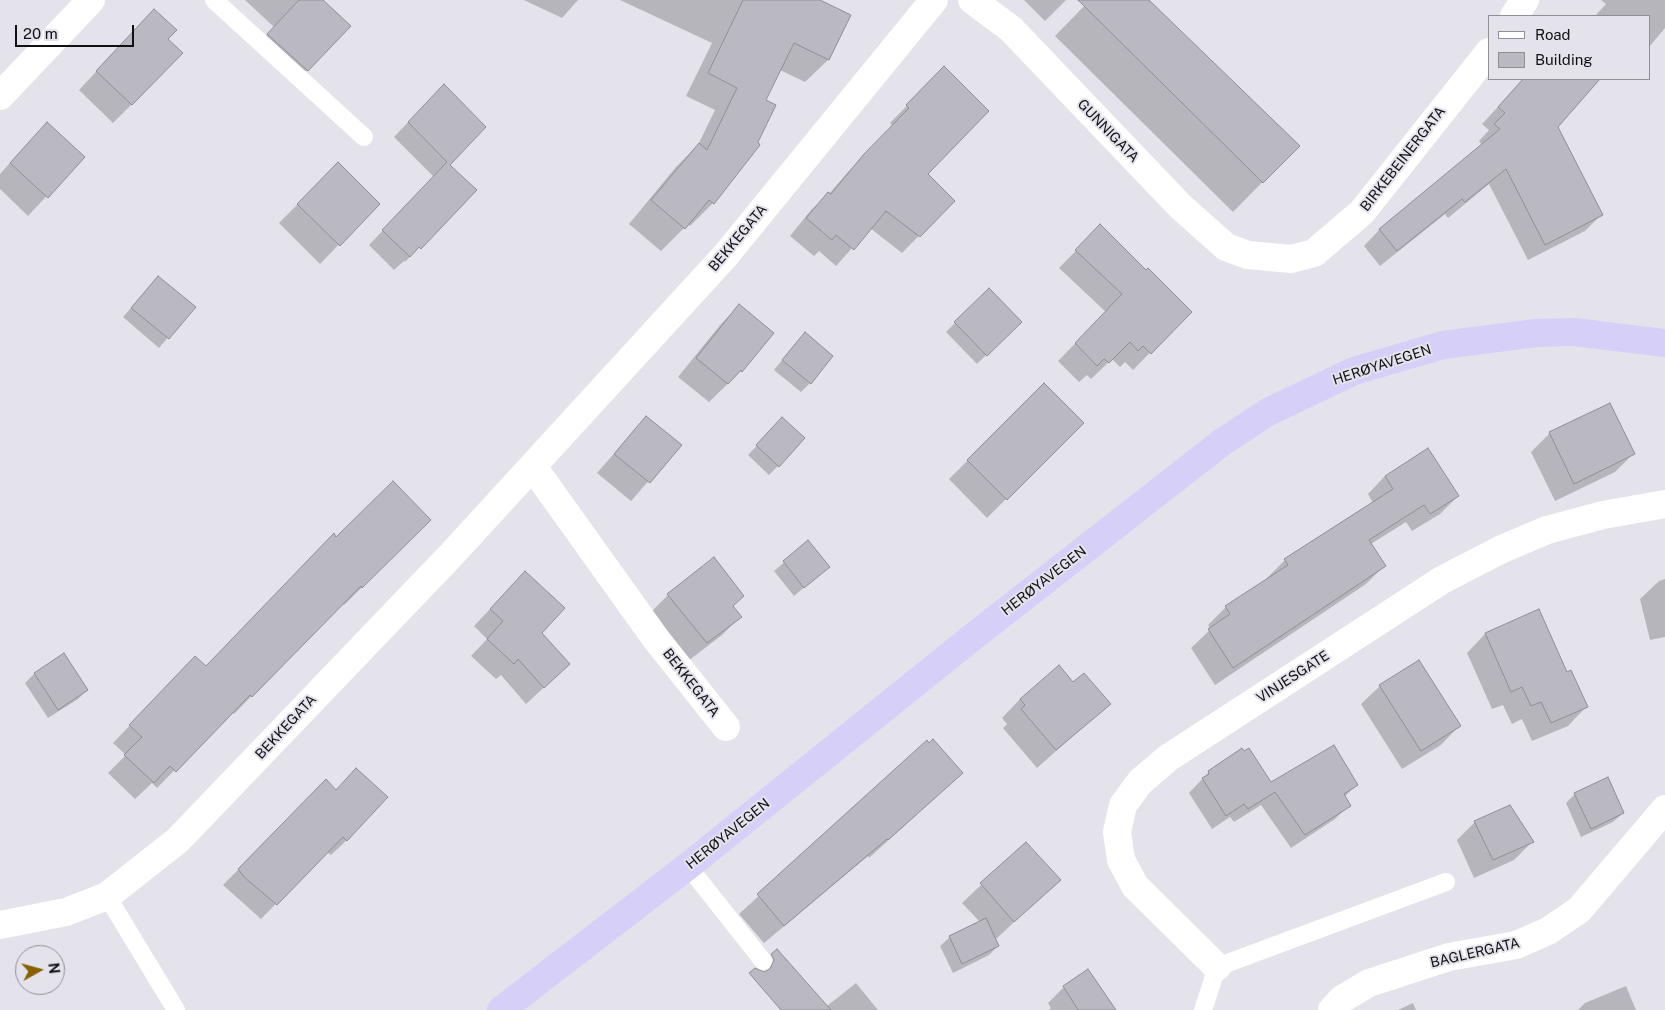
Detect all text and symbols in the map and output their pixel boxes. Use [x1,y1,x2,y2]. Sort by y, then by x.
scale bar [18,15,136,47]
legend [1488,15,1650,80]
text: 20 m [23,25,58,42]
text: Road [1535,26,1571,43]
text: Building [1535,51,1593,68]
street label: GUNNIGATA [1074,96,1142,166]
street label: BIRKEBEINERGATA [1357,103,1449,215]
street label: BEKKEGATA [705,201,771,275]
street label: HERØYAVEGEN [1330,341,1434,389]
street label: HERØYAVEGEN [998,543,1090,619]
street label: BEKKEGATA [659,646,723,720]
street label: VINJESGATE [1253,647,1333,707]
street label: BEKKEGATA [252,691,320,763]
street label: HERØYAVEGEN [683,795,773,873]
street label: BAGLERGATA [1429,935,1521,971]
north arrow [15,945,65,995]
text: N [45,962,63,975]

